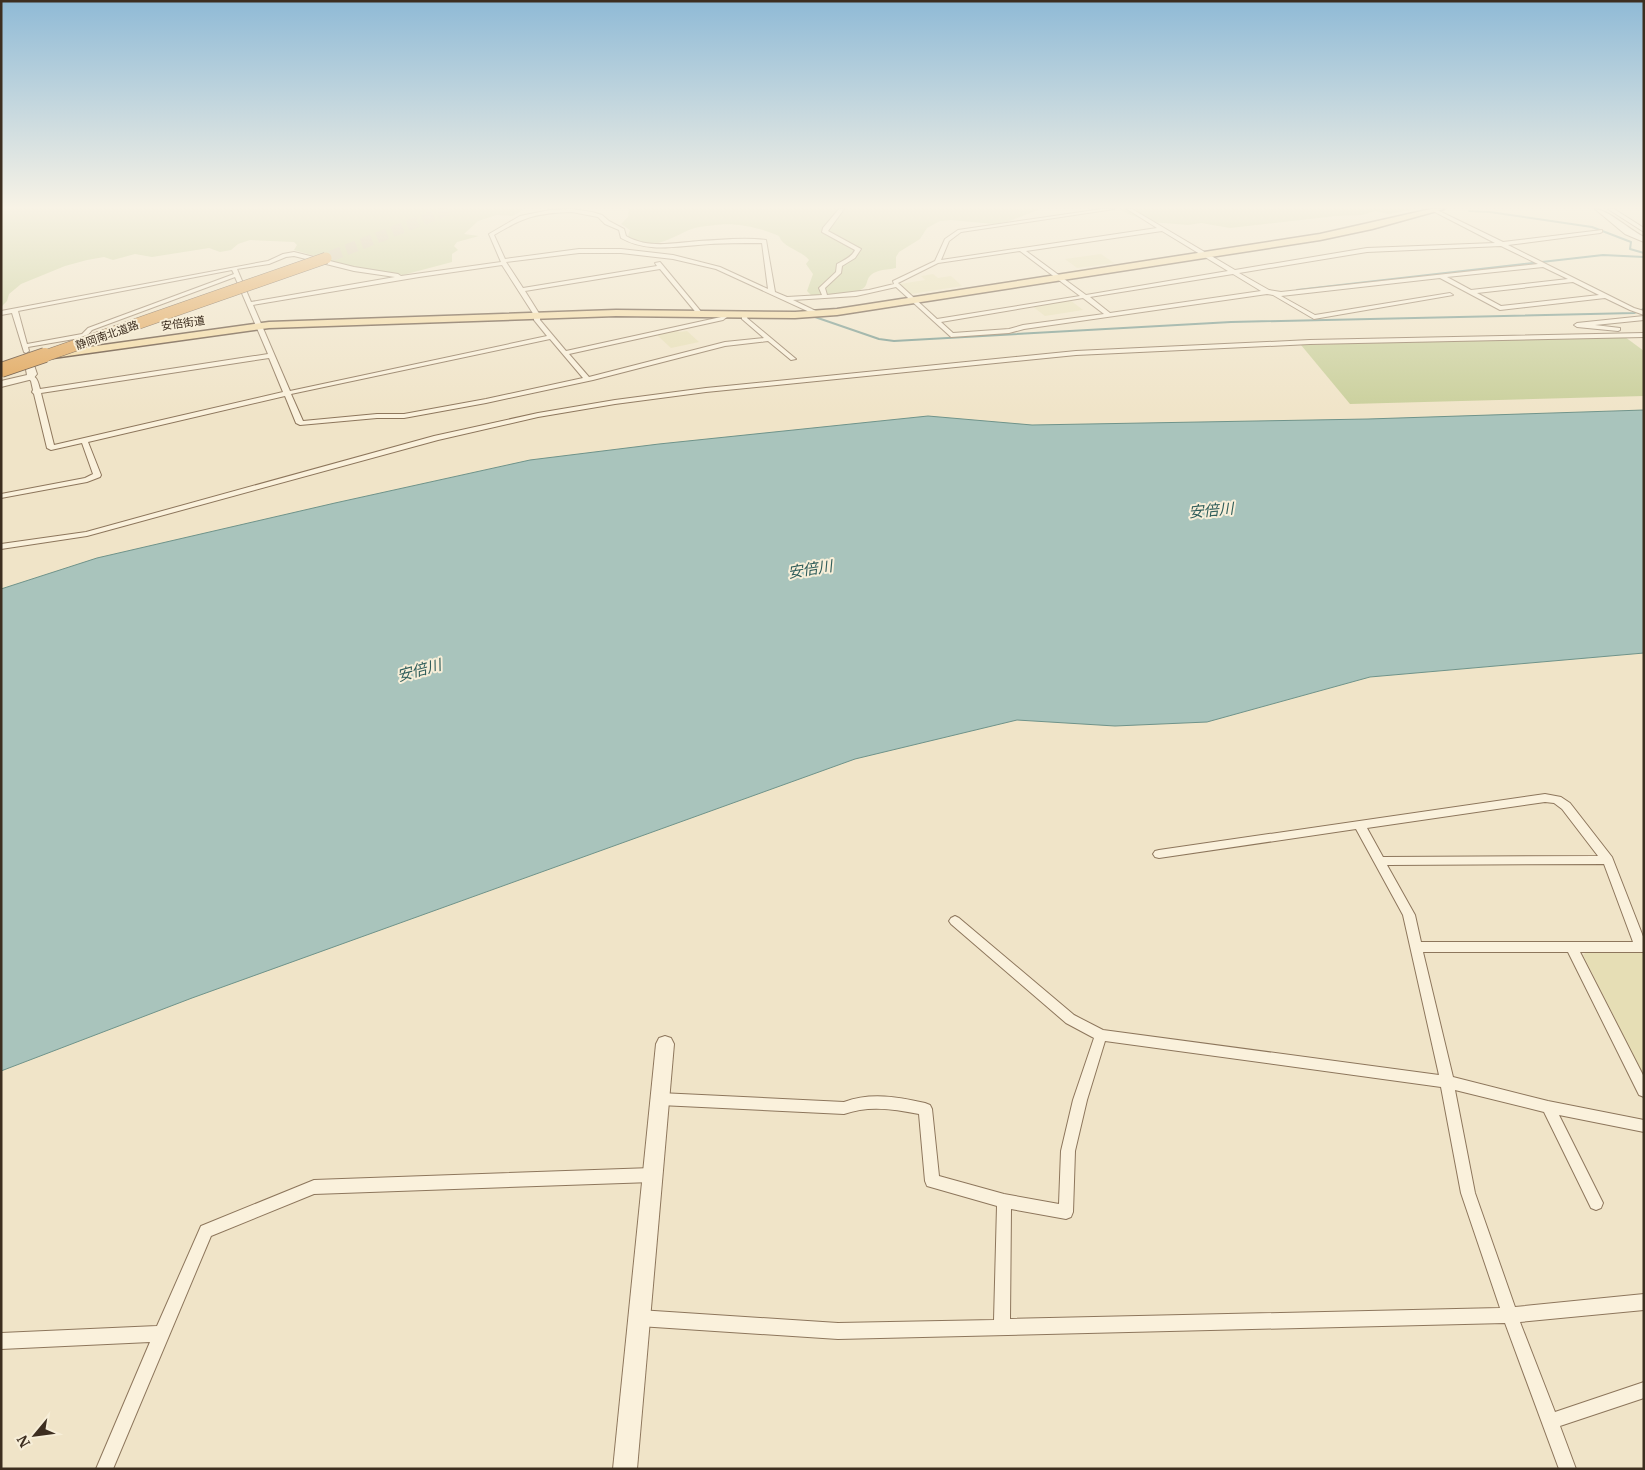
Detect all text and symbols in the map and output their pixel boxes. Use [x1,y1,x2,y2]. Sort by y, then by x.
street label: 安倍街道 [160,313,206,333]
street label: 静岡南北道路 [74,318,140,352]
water label: 安倍川 [1188,498,1236,521]
water label: 安倍川 [786,556,836,582]
water label: 安倍川 [395,654,445,685]
north arrow [10,1410,60,1460]
text: N [13,1432,34,1451]

